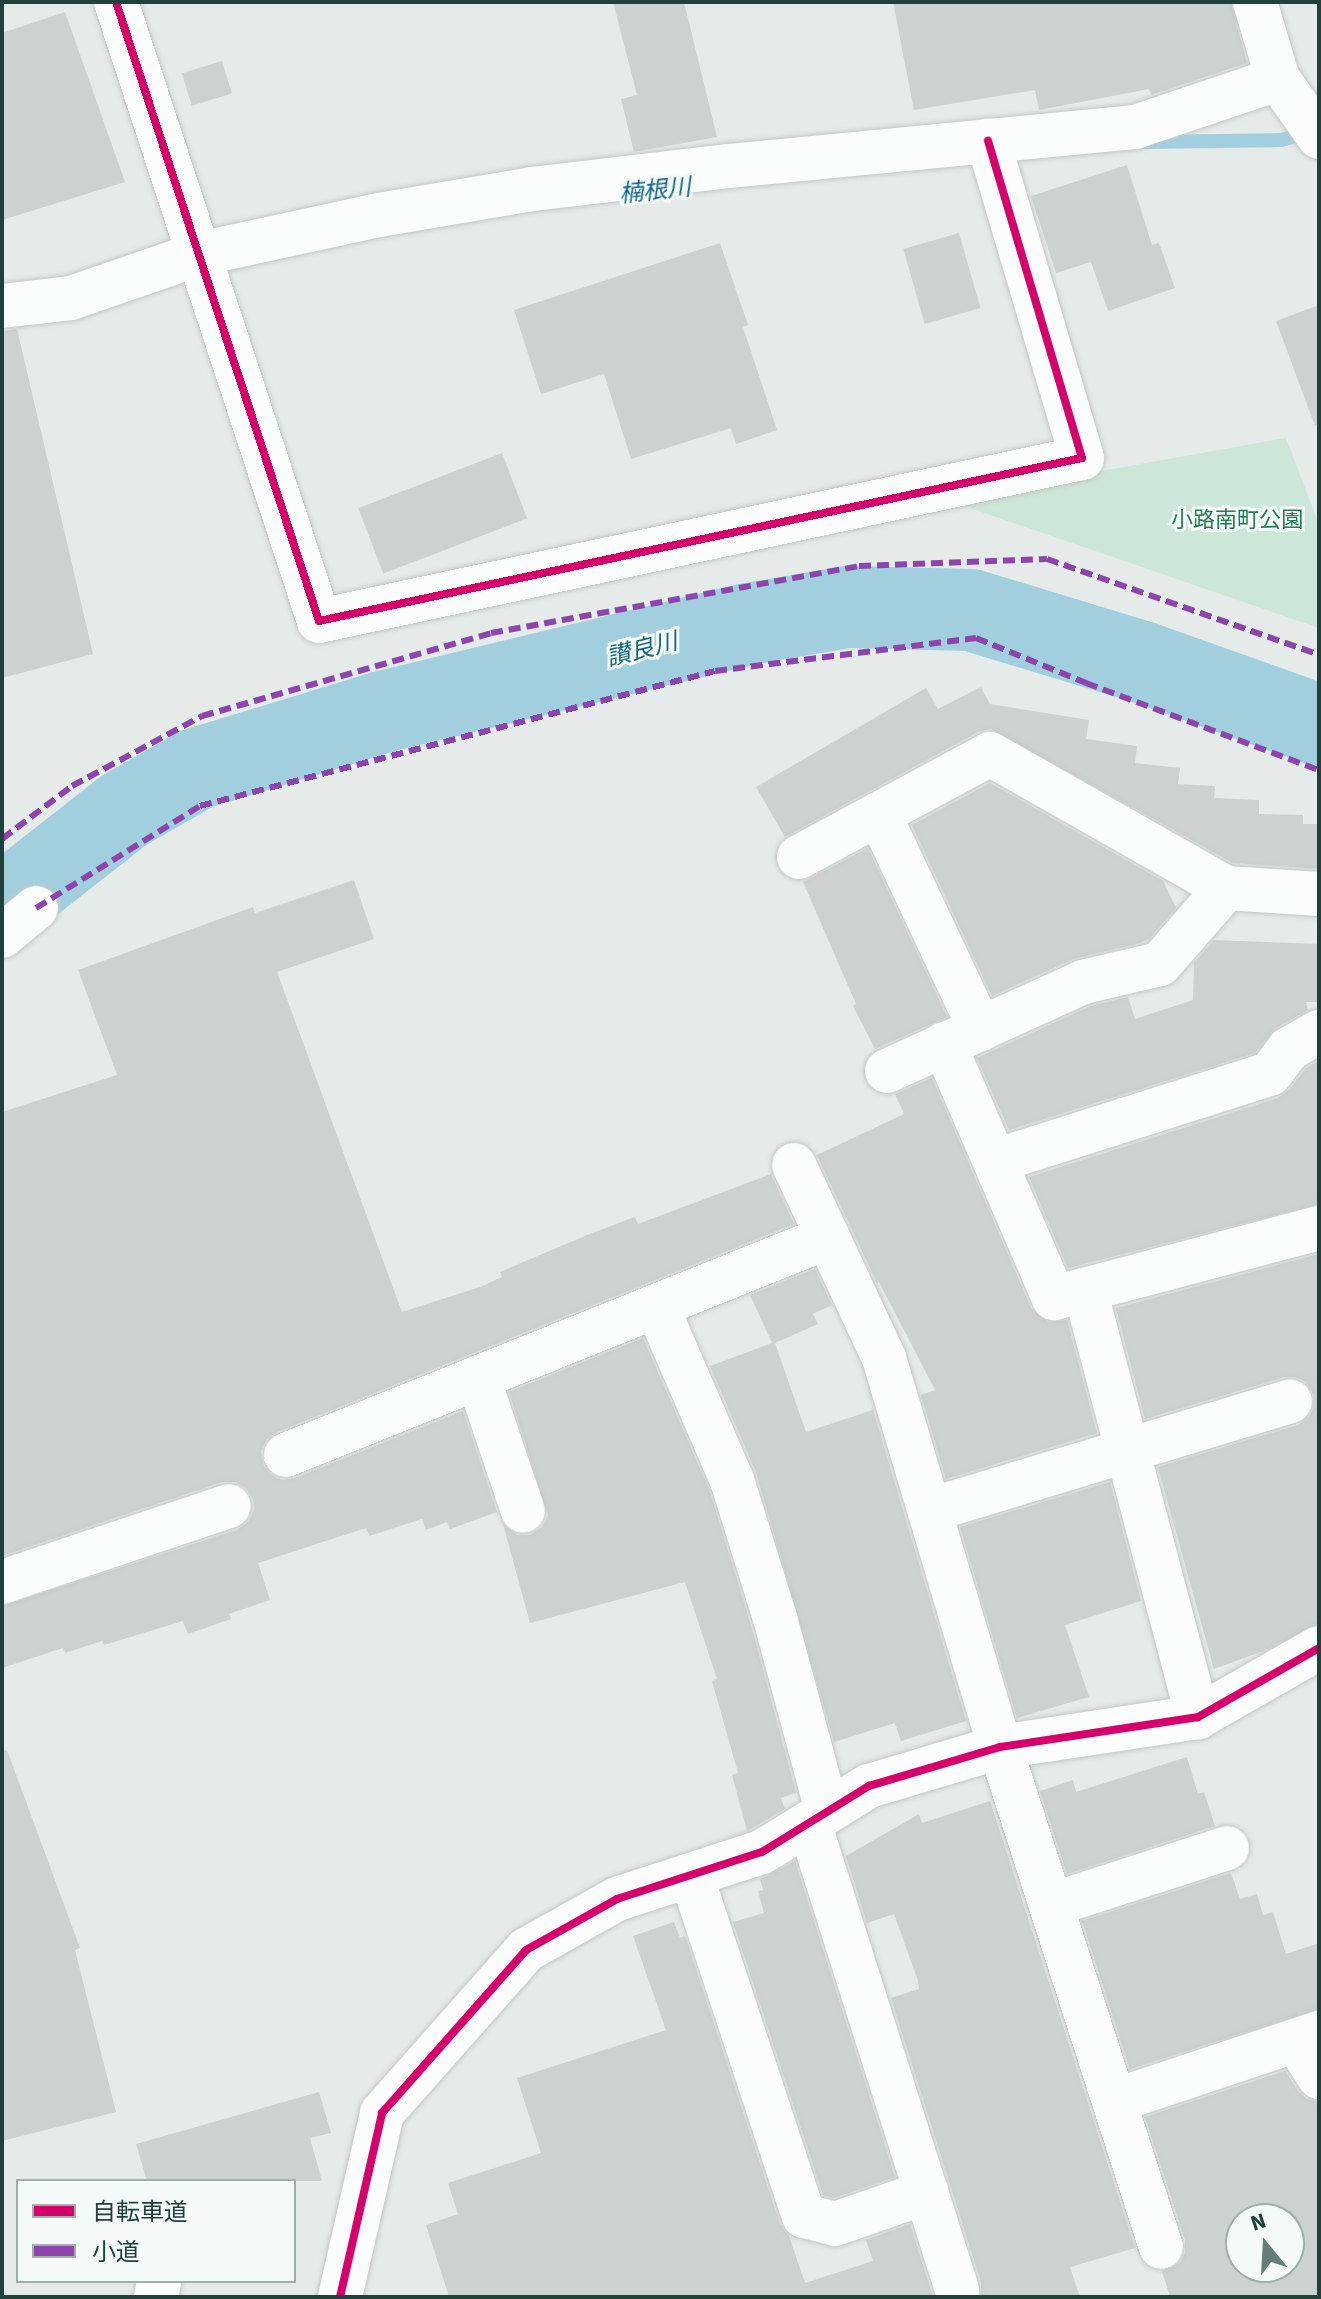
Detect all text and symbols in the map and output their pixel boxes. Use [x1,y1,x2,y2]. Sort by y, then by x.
water label: 楠根川 [618,173,692,209]
park label: 小路南町公園 [1171,508,1303,534]
water label: 讃良川 [604,627,680,673]
legend [16,2179,296,2283]
text: 自転車道 [92,2195,188,2230]
north arrow [1225,2203,1305,2283]
text: N [1246,2205,1270,2240]
text: 小道 [92,2235,140,2270]

